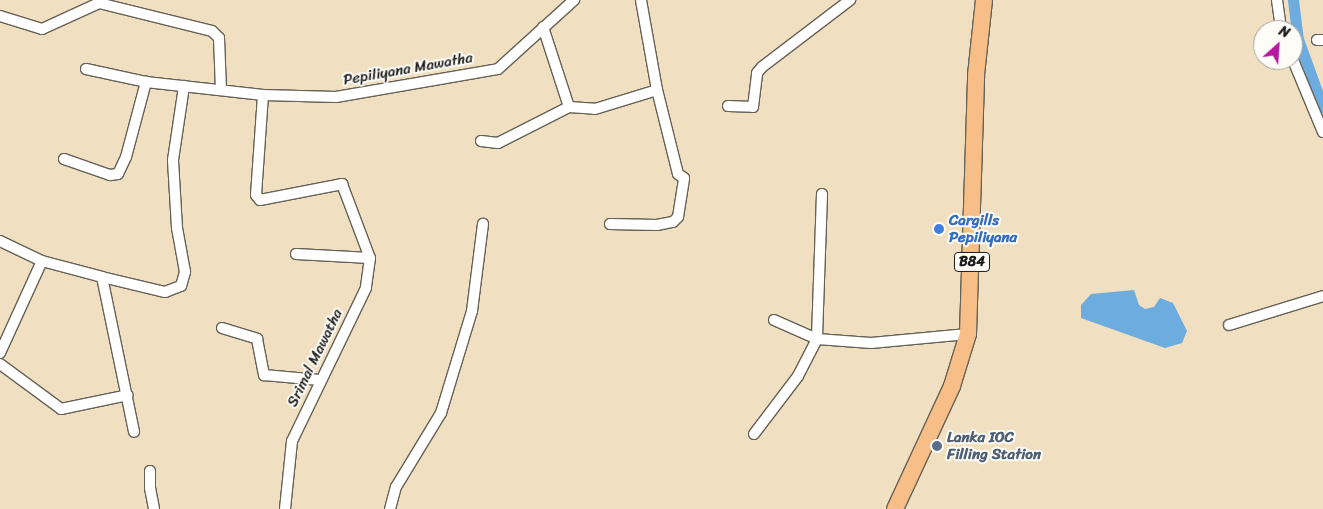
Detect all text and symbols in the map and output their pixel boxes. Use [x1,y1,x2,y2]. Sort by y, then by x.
text: N [1275,19,1294,45]
north arrow [1253,20,1303,70]
street label: Pepiliyana Mawatha [342,49,474,89]
place label: Cargills Pepiliyana [949,211,1017,246]
marker: Cargills Pepiliyana [933,223,945,235]
road number: B84 [953,250,991,274]
street label: Srimal Mawatha [284,306,346,410]
place label: Lanka IOC Filling Station [947,428,1041,463]
marker: Lanka IOC Filling Station [931,440,943,452]

